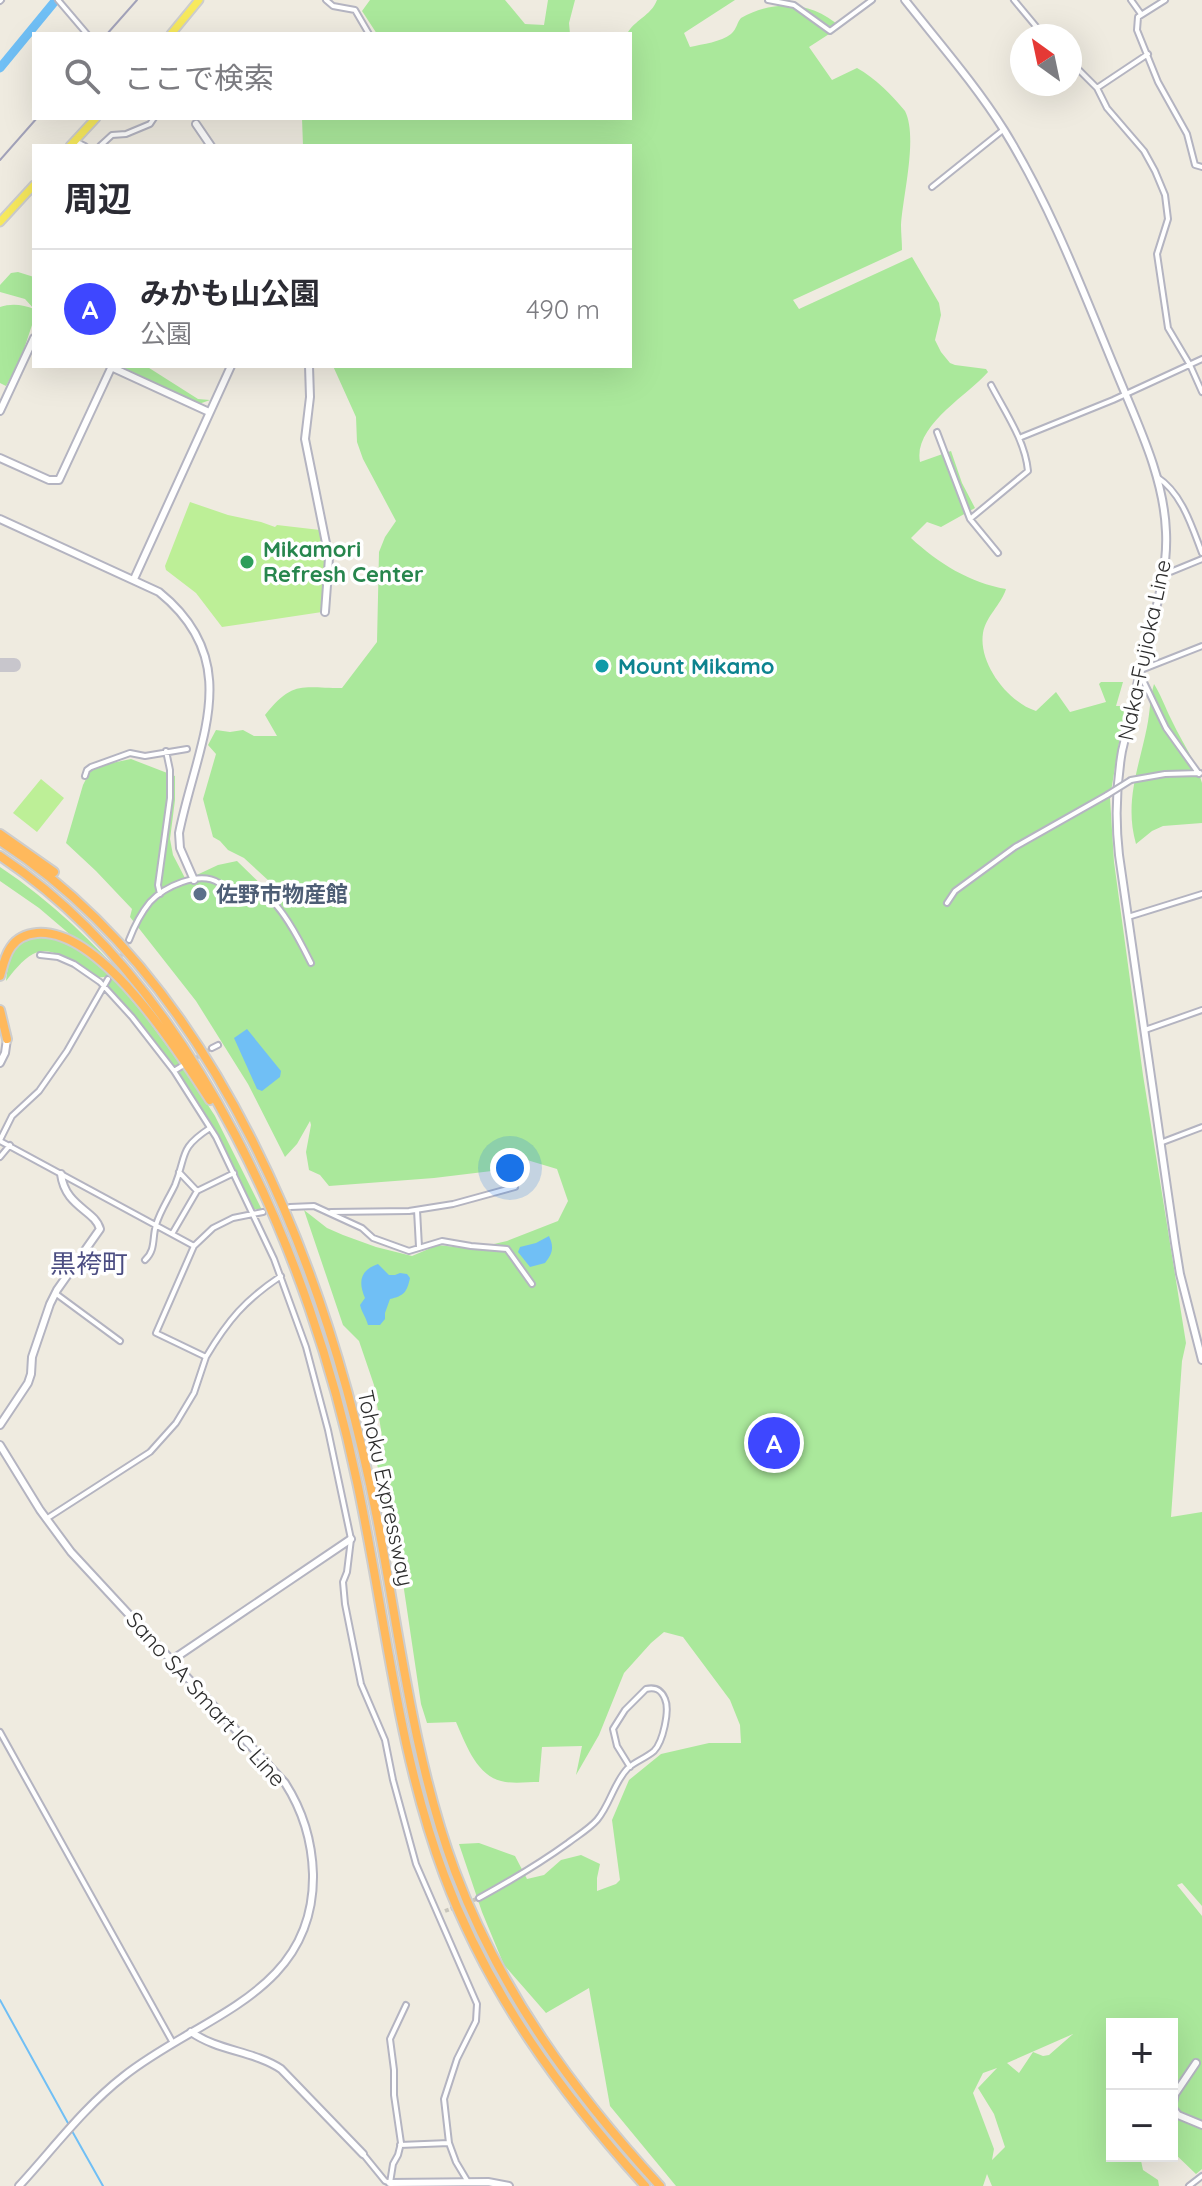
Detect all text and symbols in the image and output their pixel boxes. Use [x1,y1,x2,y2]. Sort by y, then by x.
north arrow [1010,24,1082,96]
search box [32,32,632,120]
icon: search [60,54,104,98]
text: ここで検索 [124,59,274,97]
text: 周辺 [64,177,132,220]
text: みかも山公園 [140,274,320,312]
text: A [82,293,98,326]
text: 490 m [526,293,600,326]
text: 公園 [140,317,192,350]
place label: Mikamori Refresh Center [263,535,424,588]
marker: Mikamori Refresh Center [238,553,256,571]
street label: Naka-Fujioka Line [1111,557,1177,743]
place label: Mount Mikamo [618,652,774,680]
marker: Mount Mikamo [593,657,611,675]
place label: 佐野市物産館 [216,880,348,908]
marker: 佐野市物産館 [191,885,209,903]
your location [490,1148,530,1188]
district label: 黒袴町 [50,1247,128,1280]
street label: Tohoku Expressway [352,1387,420,1589]
pin: A [748,1413,800,1473]
street label: Sano SA Smart IC Line [120,1606,292,1792]
map controls [1106,2018,1178,2162]
button: + [1106,2018,1178,2090]
button: − [1106,2090,1178,2162]

